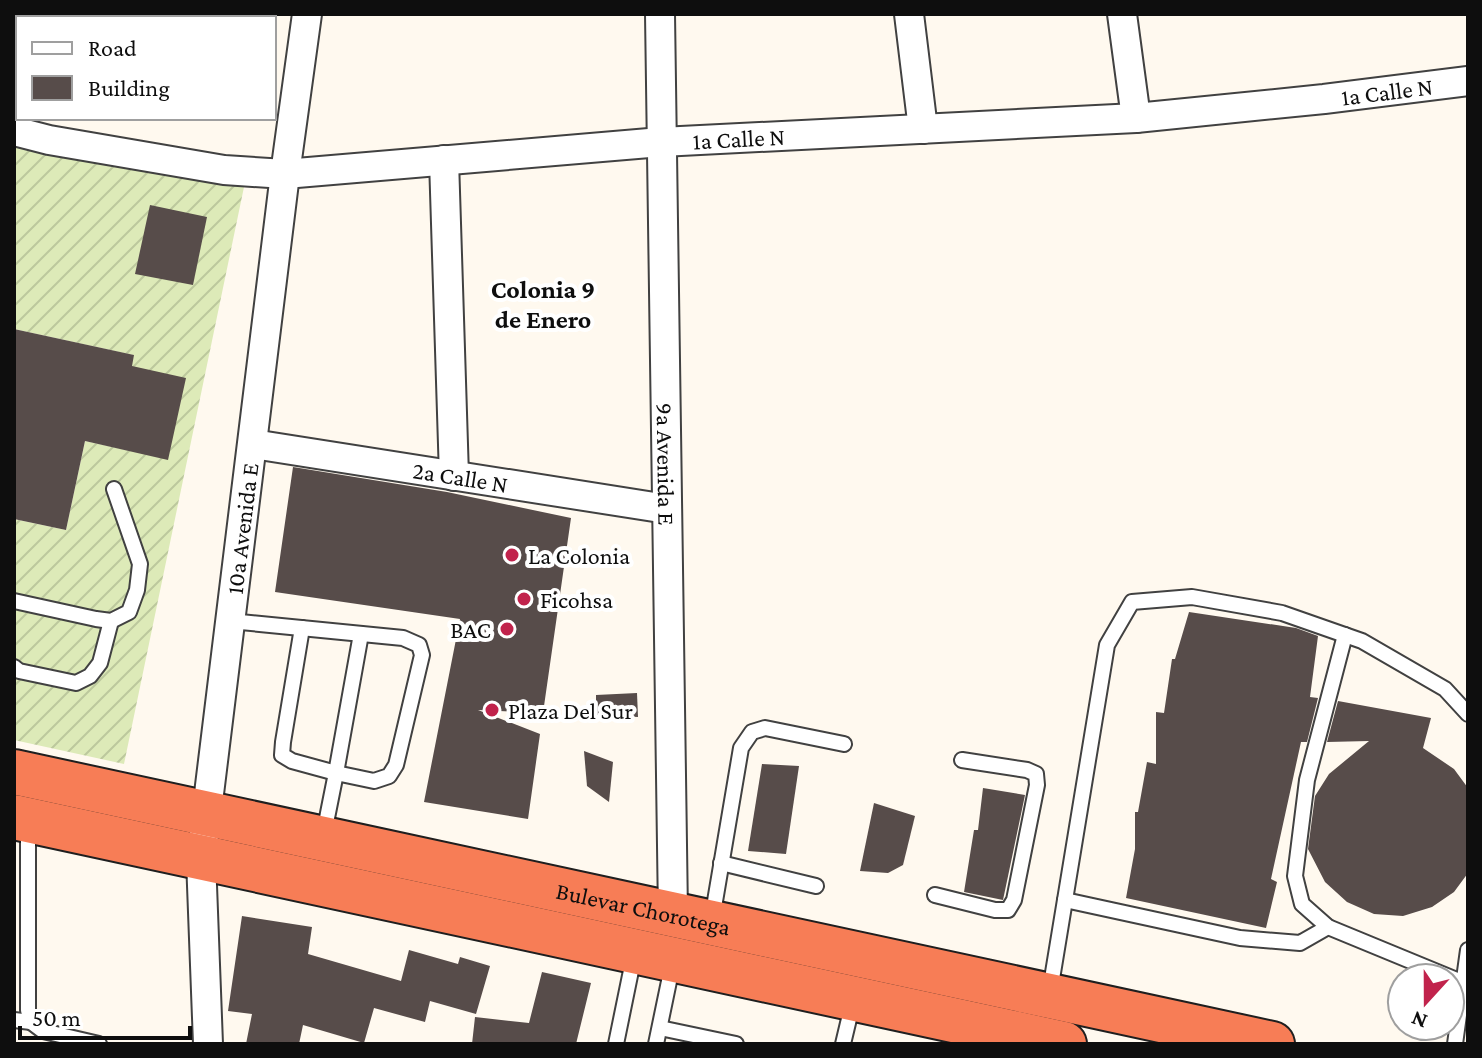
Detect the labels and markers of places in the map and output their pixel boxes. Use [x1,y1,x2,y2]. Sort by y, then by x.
place label: La Colonia [528,542,630,569]
marker: La Colonia [503,546,521,564]
place label: Ficohsa [540,586,613,613]
marker: Ficohsa [515,590,533,608]
place label: BAC [450,616,491,643]
marker: BAC [498,620,516,638]
place label: Plaza Del Sur [508,697,634,724]
marker: Plaza Del Sur [483,701,501,719]

